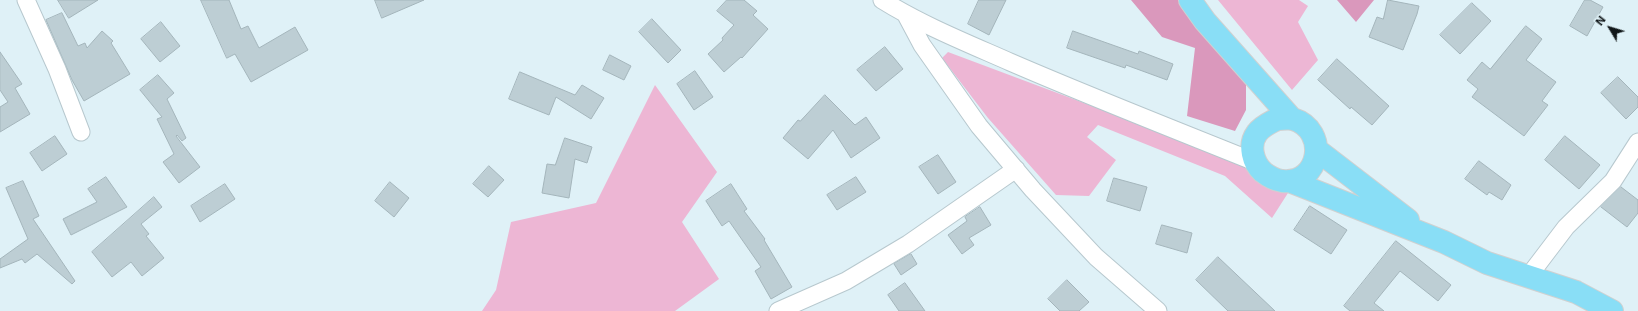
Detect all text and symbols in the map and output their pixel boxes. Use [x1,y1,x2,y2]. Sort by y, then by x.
north arrow [1590,8,1630,48]
text: N [1592,13,1609,28]

